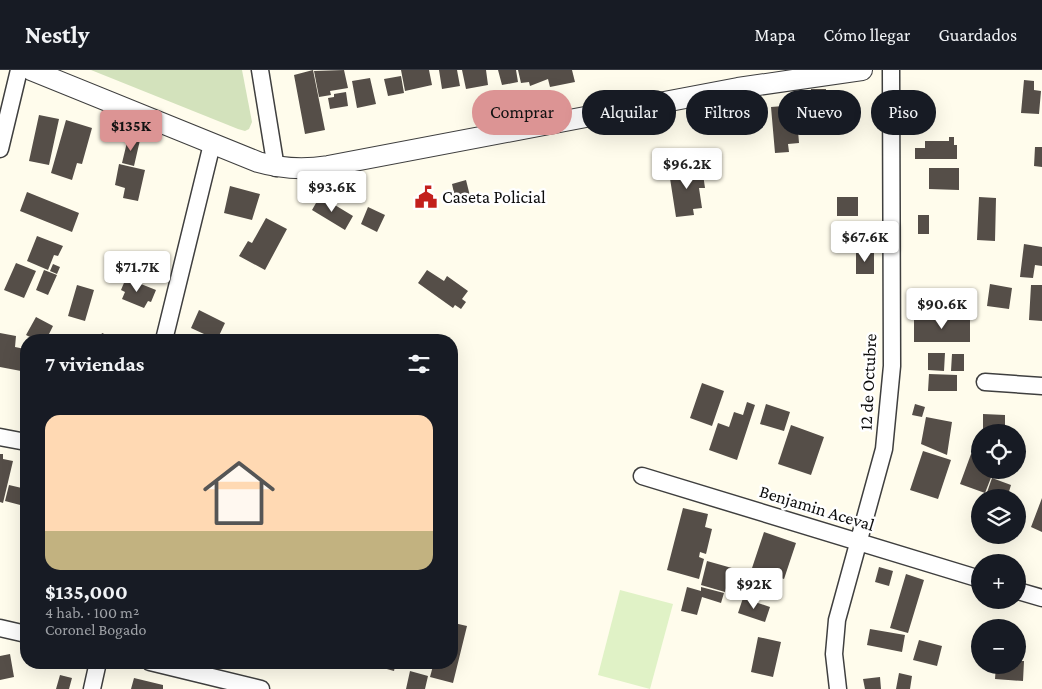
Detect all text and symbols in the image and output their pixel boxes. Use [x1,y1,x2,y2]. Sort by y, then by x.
text: Nestly [25,21,89,48]
text: Mapa [754,25,795,45]
text: Cómo llegar [823,25,910,45]
text: Guardados [938,25,1017,45]
chip: Comprar [472,90,572,135]
chip: Alquilar [582,90,676,135]
chip: Filtros [686,90,768,135]
chip: Nuevo [778,90,861,135]
chip: Piso [871,90,936,135]
pin: $135K [96,109,166,152]
text: $135K [111,117,151,134]
pin: $96.2K [646,148,728,190]
text: $96.2K [663,155,711,172]
pin: $93.6K [291,170,373,213]
text: $93.6K [308,178,356,195]
public building icon: Caseta Policial [413,184,439,210]
place label: Caseta Policial [442,187,546,207]
pin: $67.6K [824,220,906,263]
text: $67.6K [842,228,888,245]
pin: $71.7K [96,250,178,293]
text: $71.7K [115,258,159,275]
pin: $90.6K [901,288,983,330]
text: $90.6K [917,295,967,312]
street label: 12 de Octubre [855,333,881,431]
icon: filters [405,350,433,378]
text: 7 viviendas [45,352,144,376]
map controls [971,424,1026,674]
button: locate [971,424,1026,479]
icon: home [194,448,284,538]
street label: Benjamin Aceval [757,481,877,536]
button: layers [971,489,1026,544]
button: + [971,554,1026,609]
pin: $92K [724,568,784,610]
text: $92K [737,575,771,592]
text: $135,000 [45,580,128,604]
text: 4 hab. · 100 m² [45,604,139,621]
button: − [971,619,1026,674]
text: Coronel Bogado [45,621,147,638]

